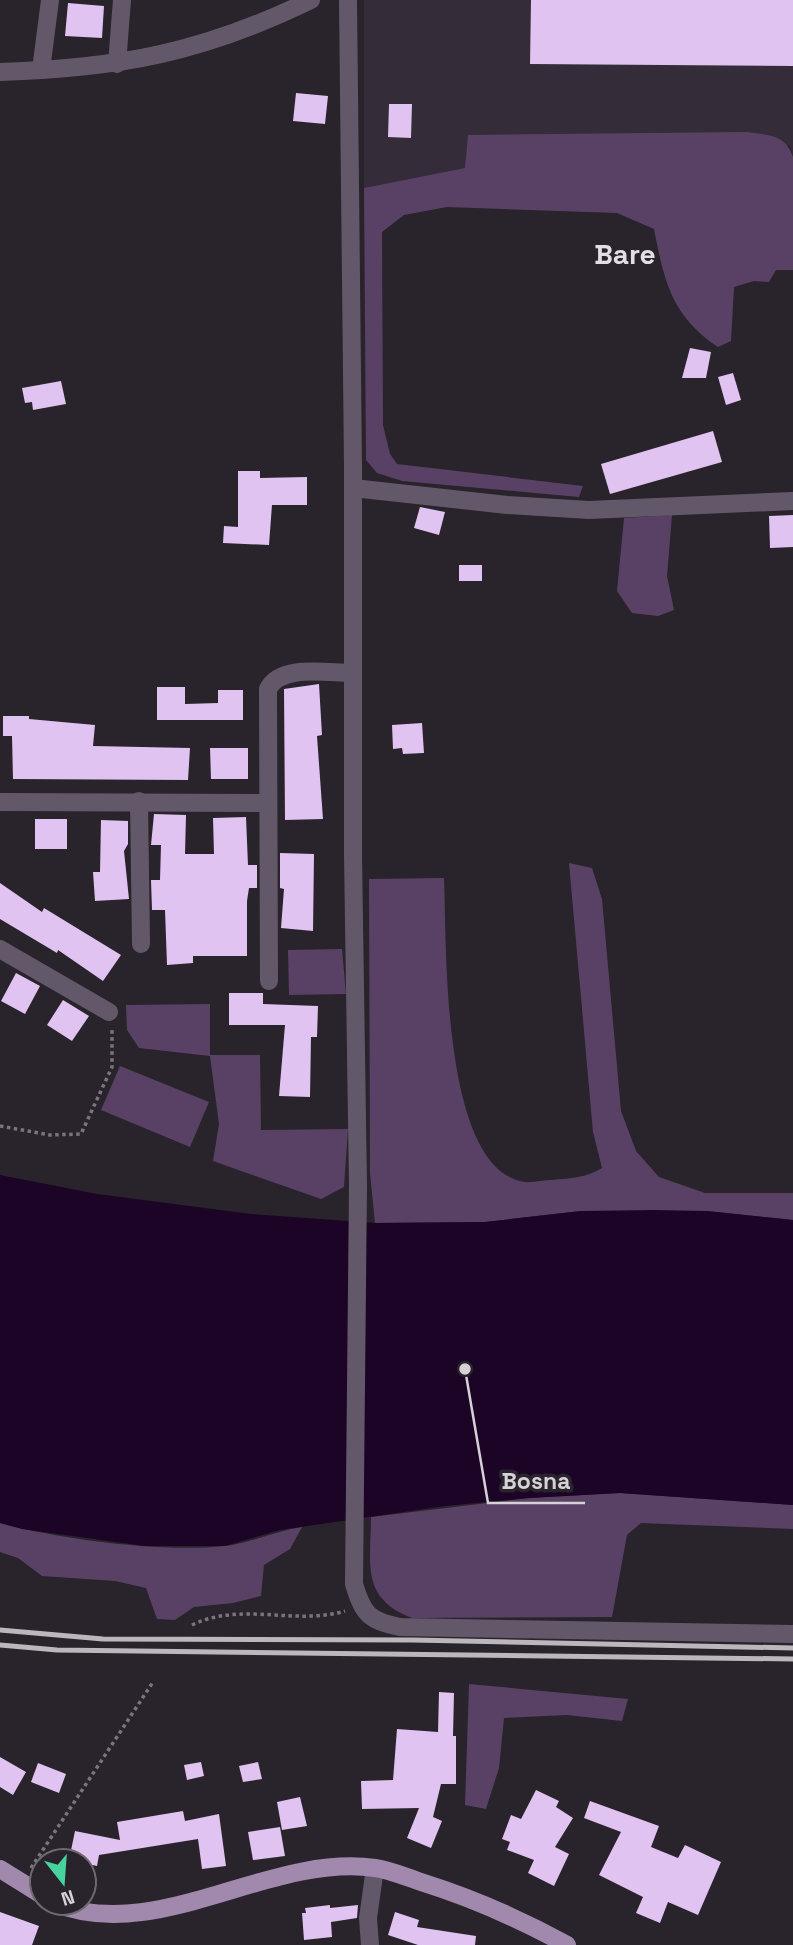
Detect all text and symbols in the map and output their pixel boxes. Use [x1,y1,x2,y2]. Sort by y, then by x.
district label: Bare [594,236,656,272]
callout: Bosna [488,1459,585,1503]
text: Bosna [502,1466,570,1496]
north arrow [28,1847,98,1917]
text: N [58,1884,78,1912]

